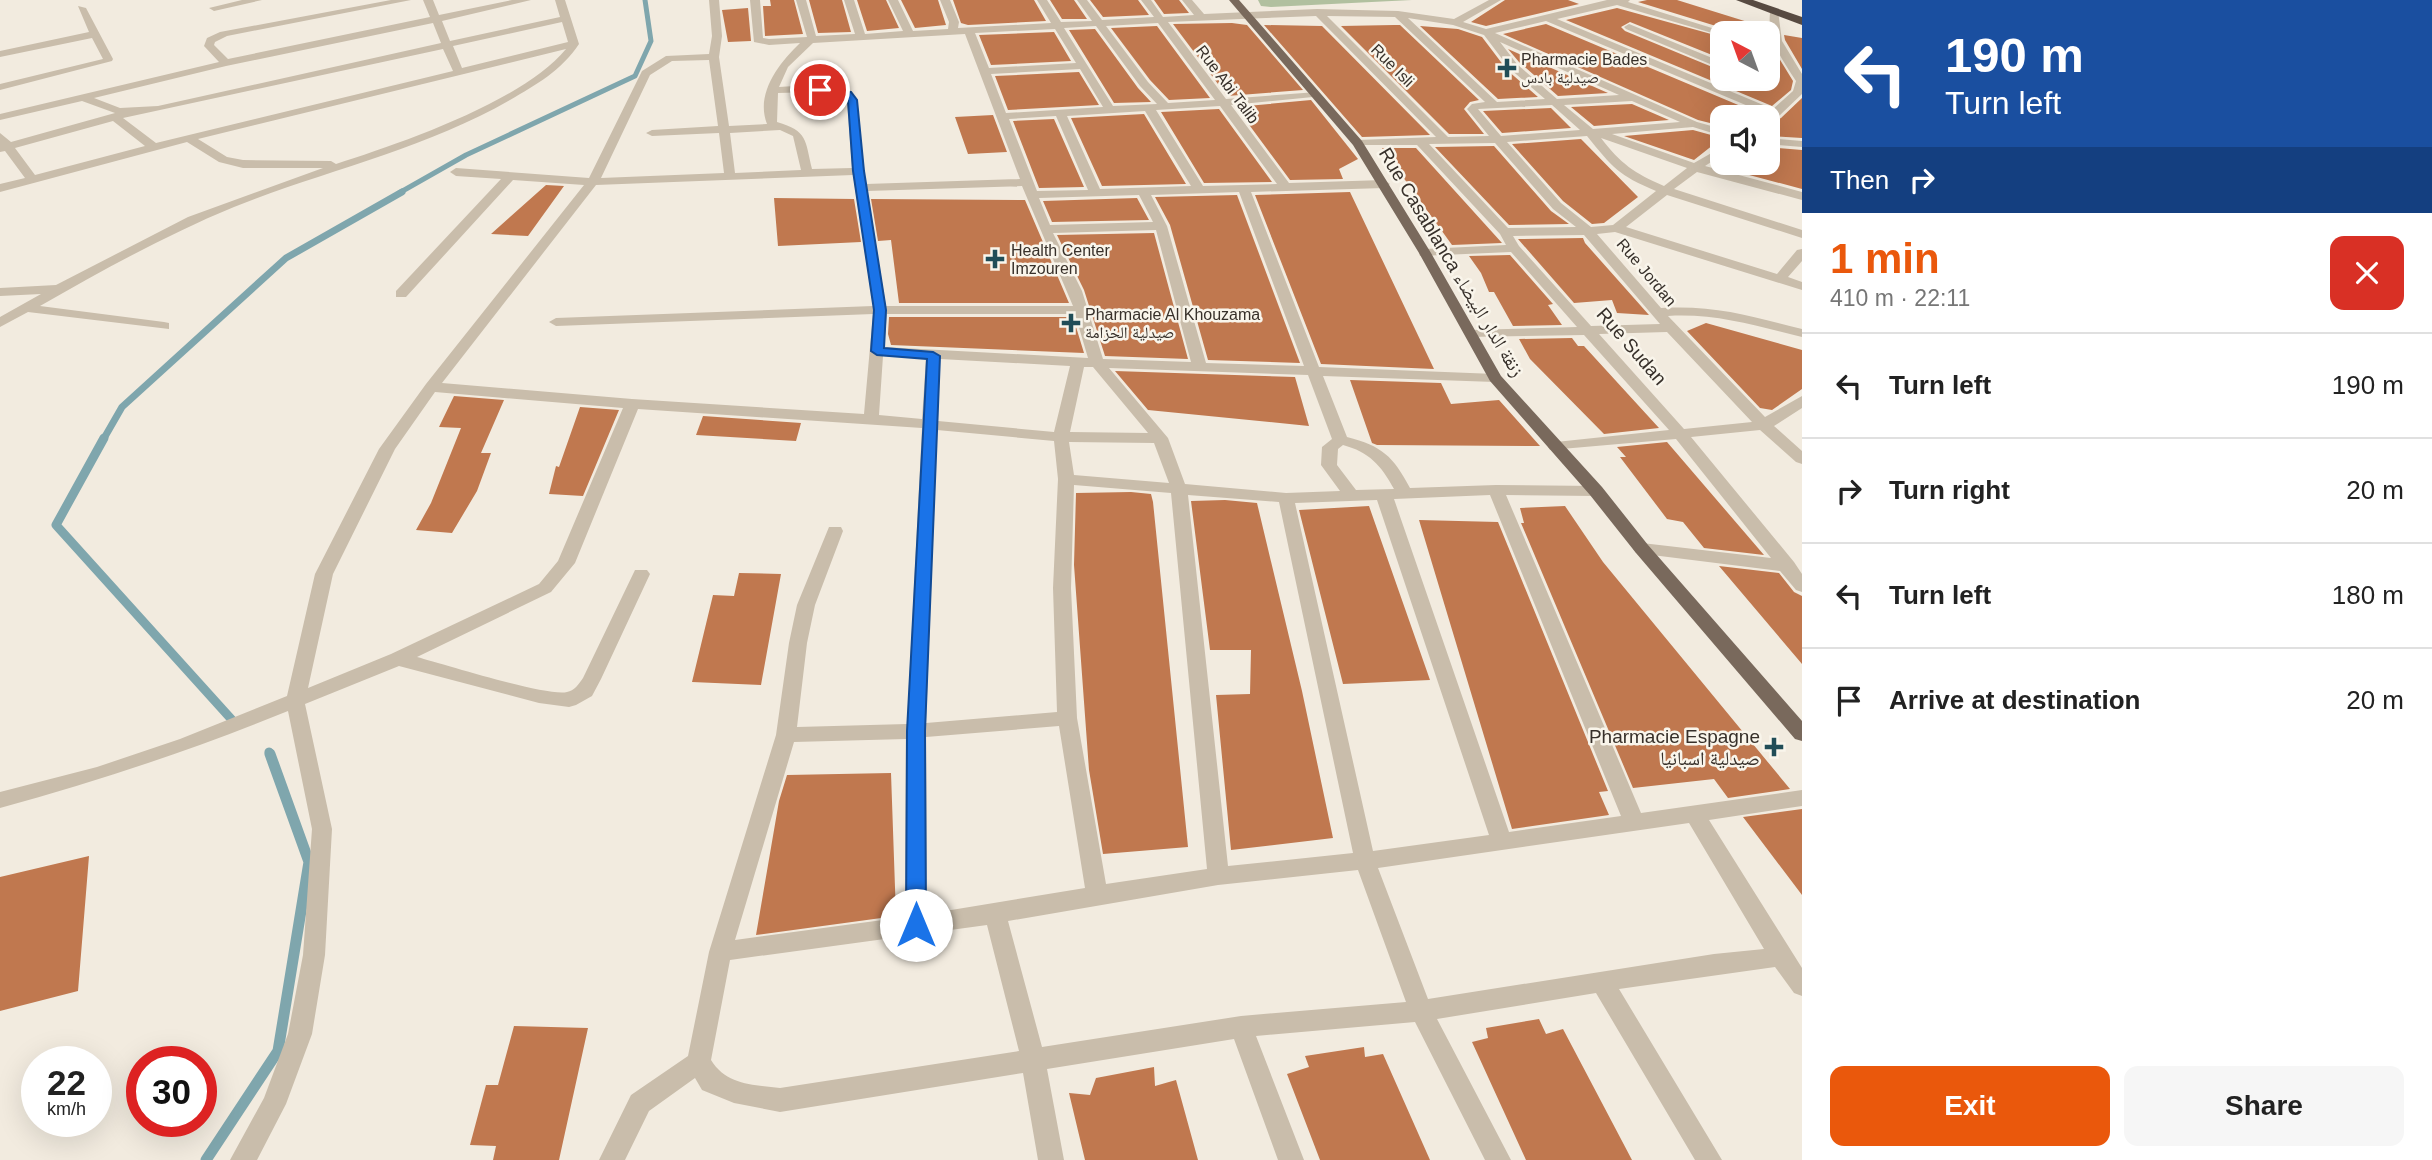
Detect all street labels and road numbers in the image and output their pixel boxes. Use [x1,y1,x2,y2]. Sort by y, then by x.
street label: Rue Isli [1368,40,1418,90]
street label: Rue Abi Talib [1193,42,1262,127]
street label: Rue Casablanca زنقة الدار البيضاء [1374,144,1528,381]
street label: Rue Jordan [1614,235,1680,309]
street label: Rue Sudan [1593,304,1671,389]

